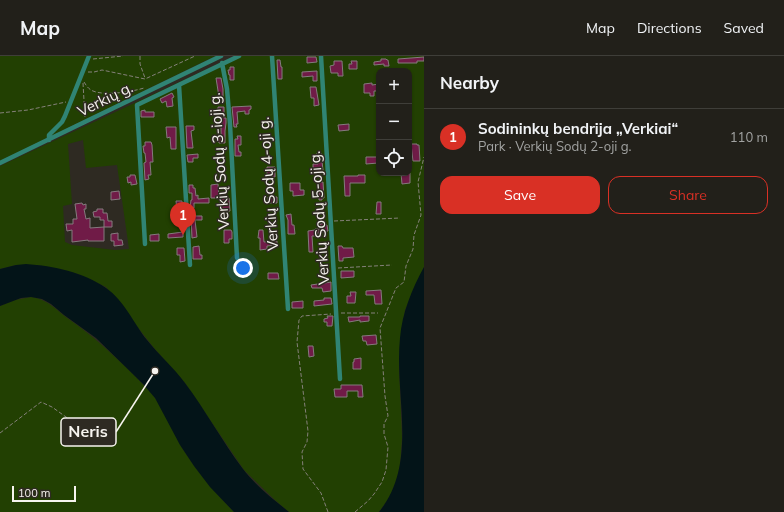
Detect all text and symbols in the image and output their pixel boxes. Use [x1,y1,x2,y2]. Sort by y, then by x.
text: Map [20,16,60,40]
text: Map [586,19,615,37]
text: Directions [637,19,702,37]
text: Saved [724,19,764,37]
map controls [376,68,412,176]
button: + [376,68,412,104]
text: Nearby [440,72,499,93]
street label: Verkių g. [74,77,136,121]
street label: Verkių Sodų 3-ioji g. [205,92,233,230]
button: − [376,104,412,140]
street label: Verkių Sodų 4-oji g. [254,116,282,252]
text: Sodininkų bendrija „Verkiai“ [478,119,678,138]
text: 1 [449,129,457,145]
text: 110 m [730,129,768,145]
text: Park · Verkių Sodų 2-oji g. [478,138,632,154]
button: locate [376,140,412,176]
street label: Verkių Sodų 5-oji g. [305,150,333,286]
button: Save [440,176,600,214]
button: Share [608,176,768,214]
pin: 1 [170,202,196,235]
your location [233,258,253,278]
callout: Neris [61,418,116,446]
text: Neris [68,421,108,441]
scale bar [12,484,76,503]
text: 100 m [18,486,50,500]

